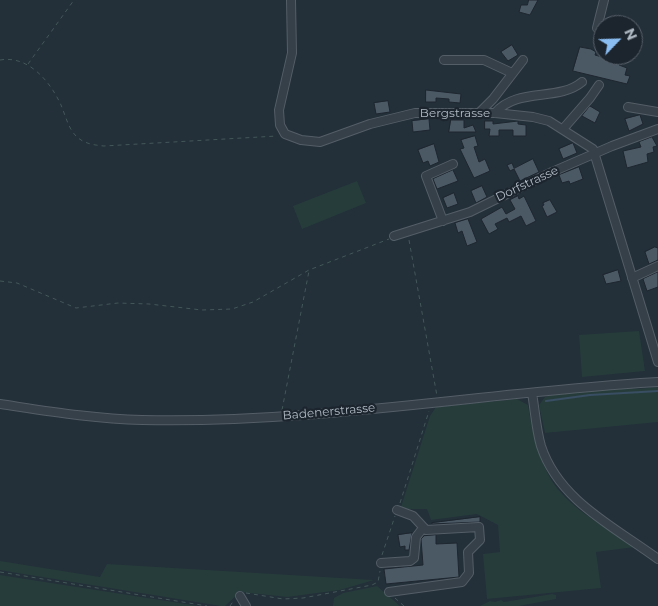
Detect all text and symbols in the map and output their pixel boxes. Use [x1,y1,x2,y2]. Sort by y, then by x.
north arrow [593,15,643,65]
text: N [620,25,641,43]
street label: Bergstrasse [420,106,490,120]
street label: Dorfstrasse [493,163,561,205]
street label: Badenerstrasse [282,401,376,423]

